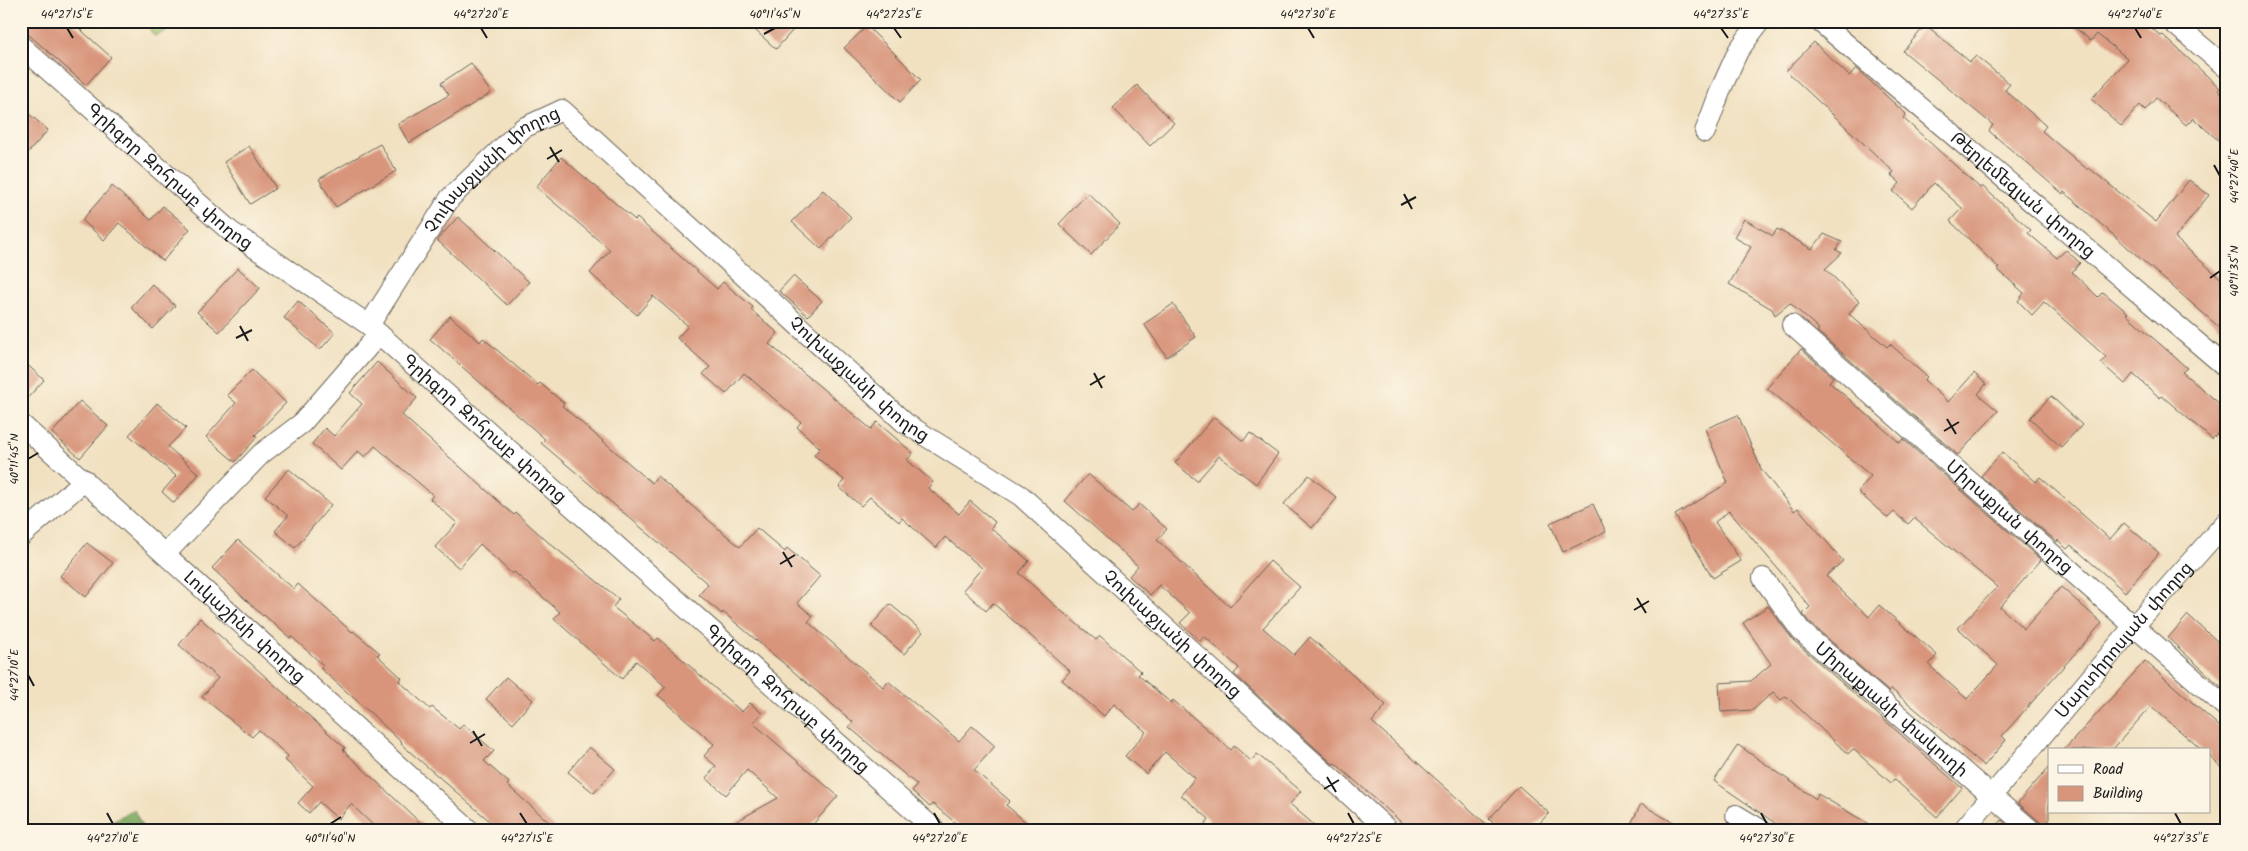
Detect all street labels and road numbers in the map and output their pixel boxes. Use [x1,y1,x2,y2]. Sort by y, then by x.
street label: Գրիգոր Զոհրաբ փողոց [79,97,258,258]
street label: Չուխաջյանի փողոց [418,100,565,240]
street label: Թերլեմեզյան փողոց [1943,125,2102,266]
street label: Չուխաջյանի փողոց [781,310,935,451]
street label: Գրիգոր Զոհրաբ փողոց [395,348,573,511]
street label: Միրաքյան փողոց [1938,453,2079,582]
street label: Մարտիրոսյան փողոց [2049,555,2201,726]
street label: Լուկաշինի փողոց [176,564,312,692]
street label: Չուխաջյանի փողոց [1095,564,1248,706]
street label: Գրիգոր Զոհրաբ փողոց [698,618,876,781]
street label: Միրաքյանի փակուղի [1807,635,1974,786]

